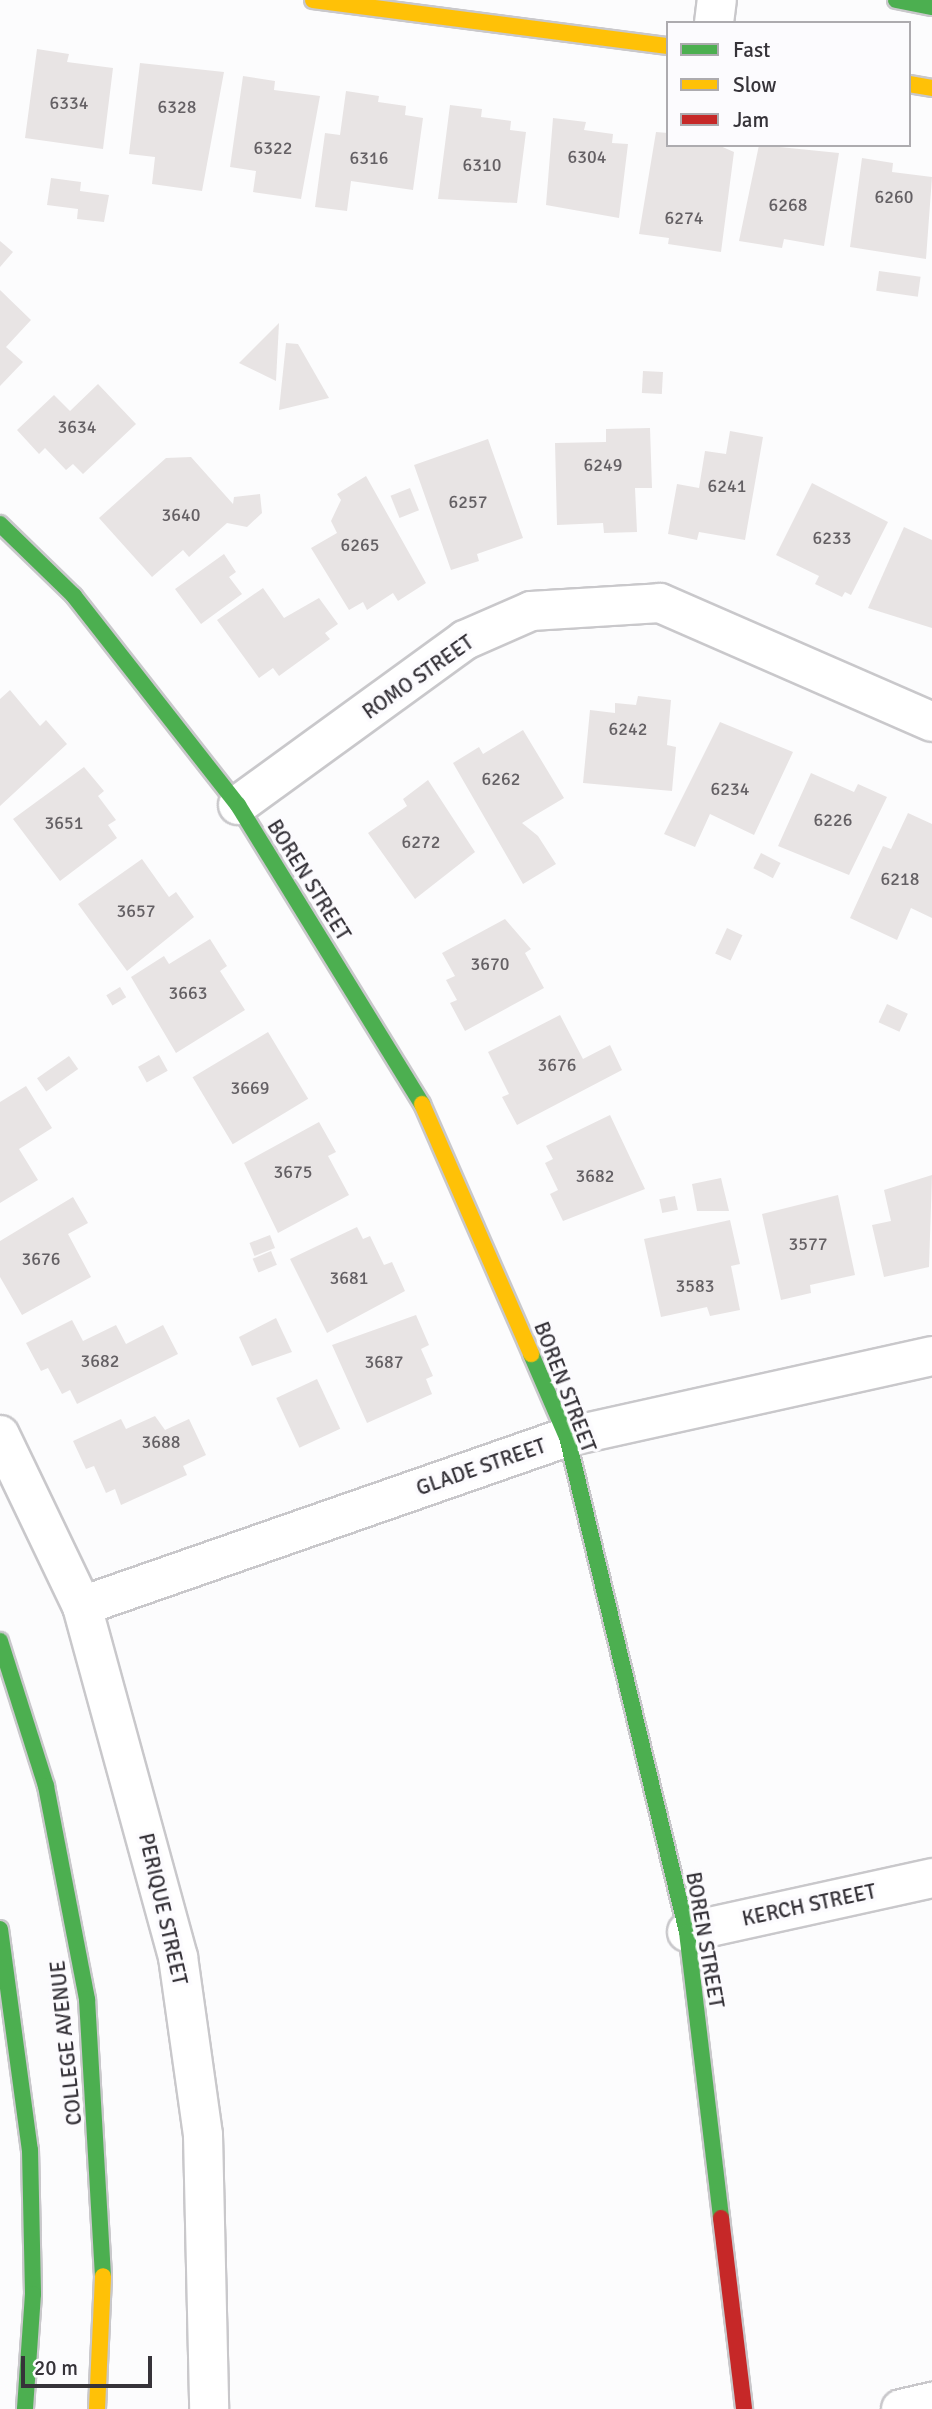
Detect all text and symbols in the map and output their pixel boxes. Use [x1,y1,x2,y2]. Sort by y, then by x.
legend [666,21,911,147]
text: Fast [733,37,770,63]
text: Slow [733,72,777,98]
house number: 6334 [50,92,88,114]
house number: 6328 [158,96,196,118]
text: Jam [733,107,769,133]
house number: 6322 [254,137,292,159]
house number: 6304 [568,146,606,168]
house number: 6316 [350,147,388,169]
house number: 6310 [463,154,501,176]
house number: 6260 [875,186,913,208]
house number: 6268 [769,194,807,216]
house number: 6274 [665,207,703,229]
house number: 3634 [58,416,96,438]
house number: 6249 [584,454,622,476]
house number: 6241 [708,475,746,497]
house number: 6257 [449,491,487,513]
house number: 3640 [162,504,200,526]
house number: 6233 [813,527,851,549]
house number: 6265 [341,534,379,556]
street label: ROMO STREET [358,629,478,725]
house number: 6242 [609,718,647,740]
house number: 6262 [482,768,520,790]
house number: 6234 [711,778,749,800]
house number: 6226 [814,809,852,831]
house number: 3651 [45,812,83,834]
street label: BOREN STREET [262,815,356,945]
house number: 6272 [402,831,440,853]
house number: 6218 [881,868,919,890]
house number: 3657 [117,900,155,922]
house number: 3670 [471,953,509,975]
house number: 3663 [169,982,207,1004]
house number: 3676 [538,1054,576,1076]
house number: 3669 [231,1077,269,1099]
house number: 3675 [274,1161,312,1183]
house number: 3682 [576,1165,614,1187]
house number: 3577 [789,1233,827,1255]
house number: 3676 [22,1248,60,1270]
house number: 3681 [330,1267,368,1289]
house number: 3583 [676,1275,714,1297]
street label: BOREN STREET [529,1318,601,1456]
house number: 3682 [81,1350,119,1372]
house number: 3687 [365,1351,403,1373]
house number: 3688 [142,1431,180,1453]
street label: GLADE STREET [413,1433,549,1501]
street label: PERIQUE STREET [133,1831,193,1987]
street label: BOREN STREET [681,1870,729,2010]
street label: KERCH STREET [740,1879,878,1931]
street label: COLLEGE AVENUE [45,1959,87,2127]
scale bar [24,2342,156,2386]
text: 20 m [34,2355,78,2381]

